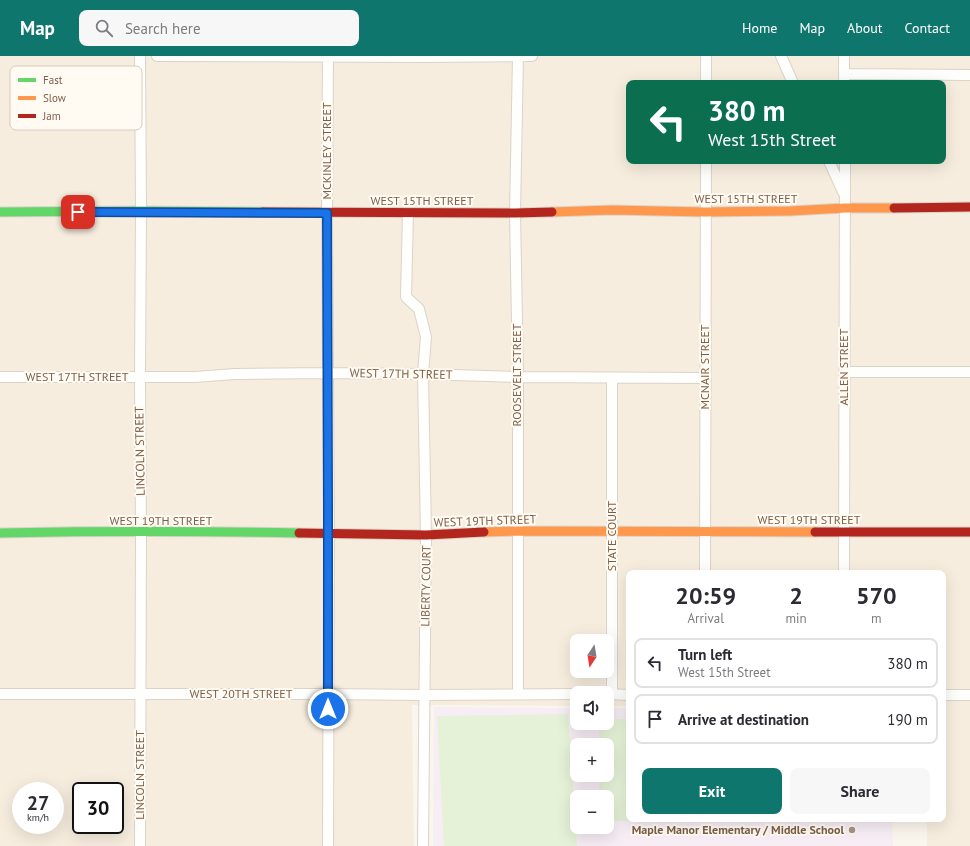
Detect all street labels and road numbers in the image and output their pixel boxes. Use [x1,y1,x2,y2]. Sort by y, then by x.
street label: MCKINLEY STREET [319,102,334,200]
street label: WEST 15TH STREET [695,191,798,206]
street label: WEST 15TH STREET [371,193,474,208]
street label: ROOSEVELT STREET [509,323,524,426]
street label: MCNAIR STREET [697,324,712,409]
street label: ALLEN STREET [836,328,851,405]
street label: WEST 17TH STREET [349,365,453,382]
street label: WEST 17TH STREET [26,369,129,384]
street label: LINCOLN STREET [131,406,148,496]
street label: STATE COURT [604,500,619,571]
street label: WEST 19TH STREET [433,511,537,530]
street label: WEST 19TH STREET [758,512,861,527]
street label: WEST 19TH STREET [110,513,213,528]
street label: LIBERTY COURT [417,545,434,627]
street label: WEST 20TH STREET [190,686,293,701]
street label: LINCOLN STREET [132,730,147,820]

